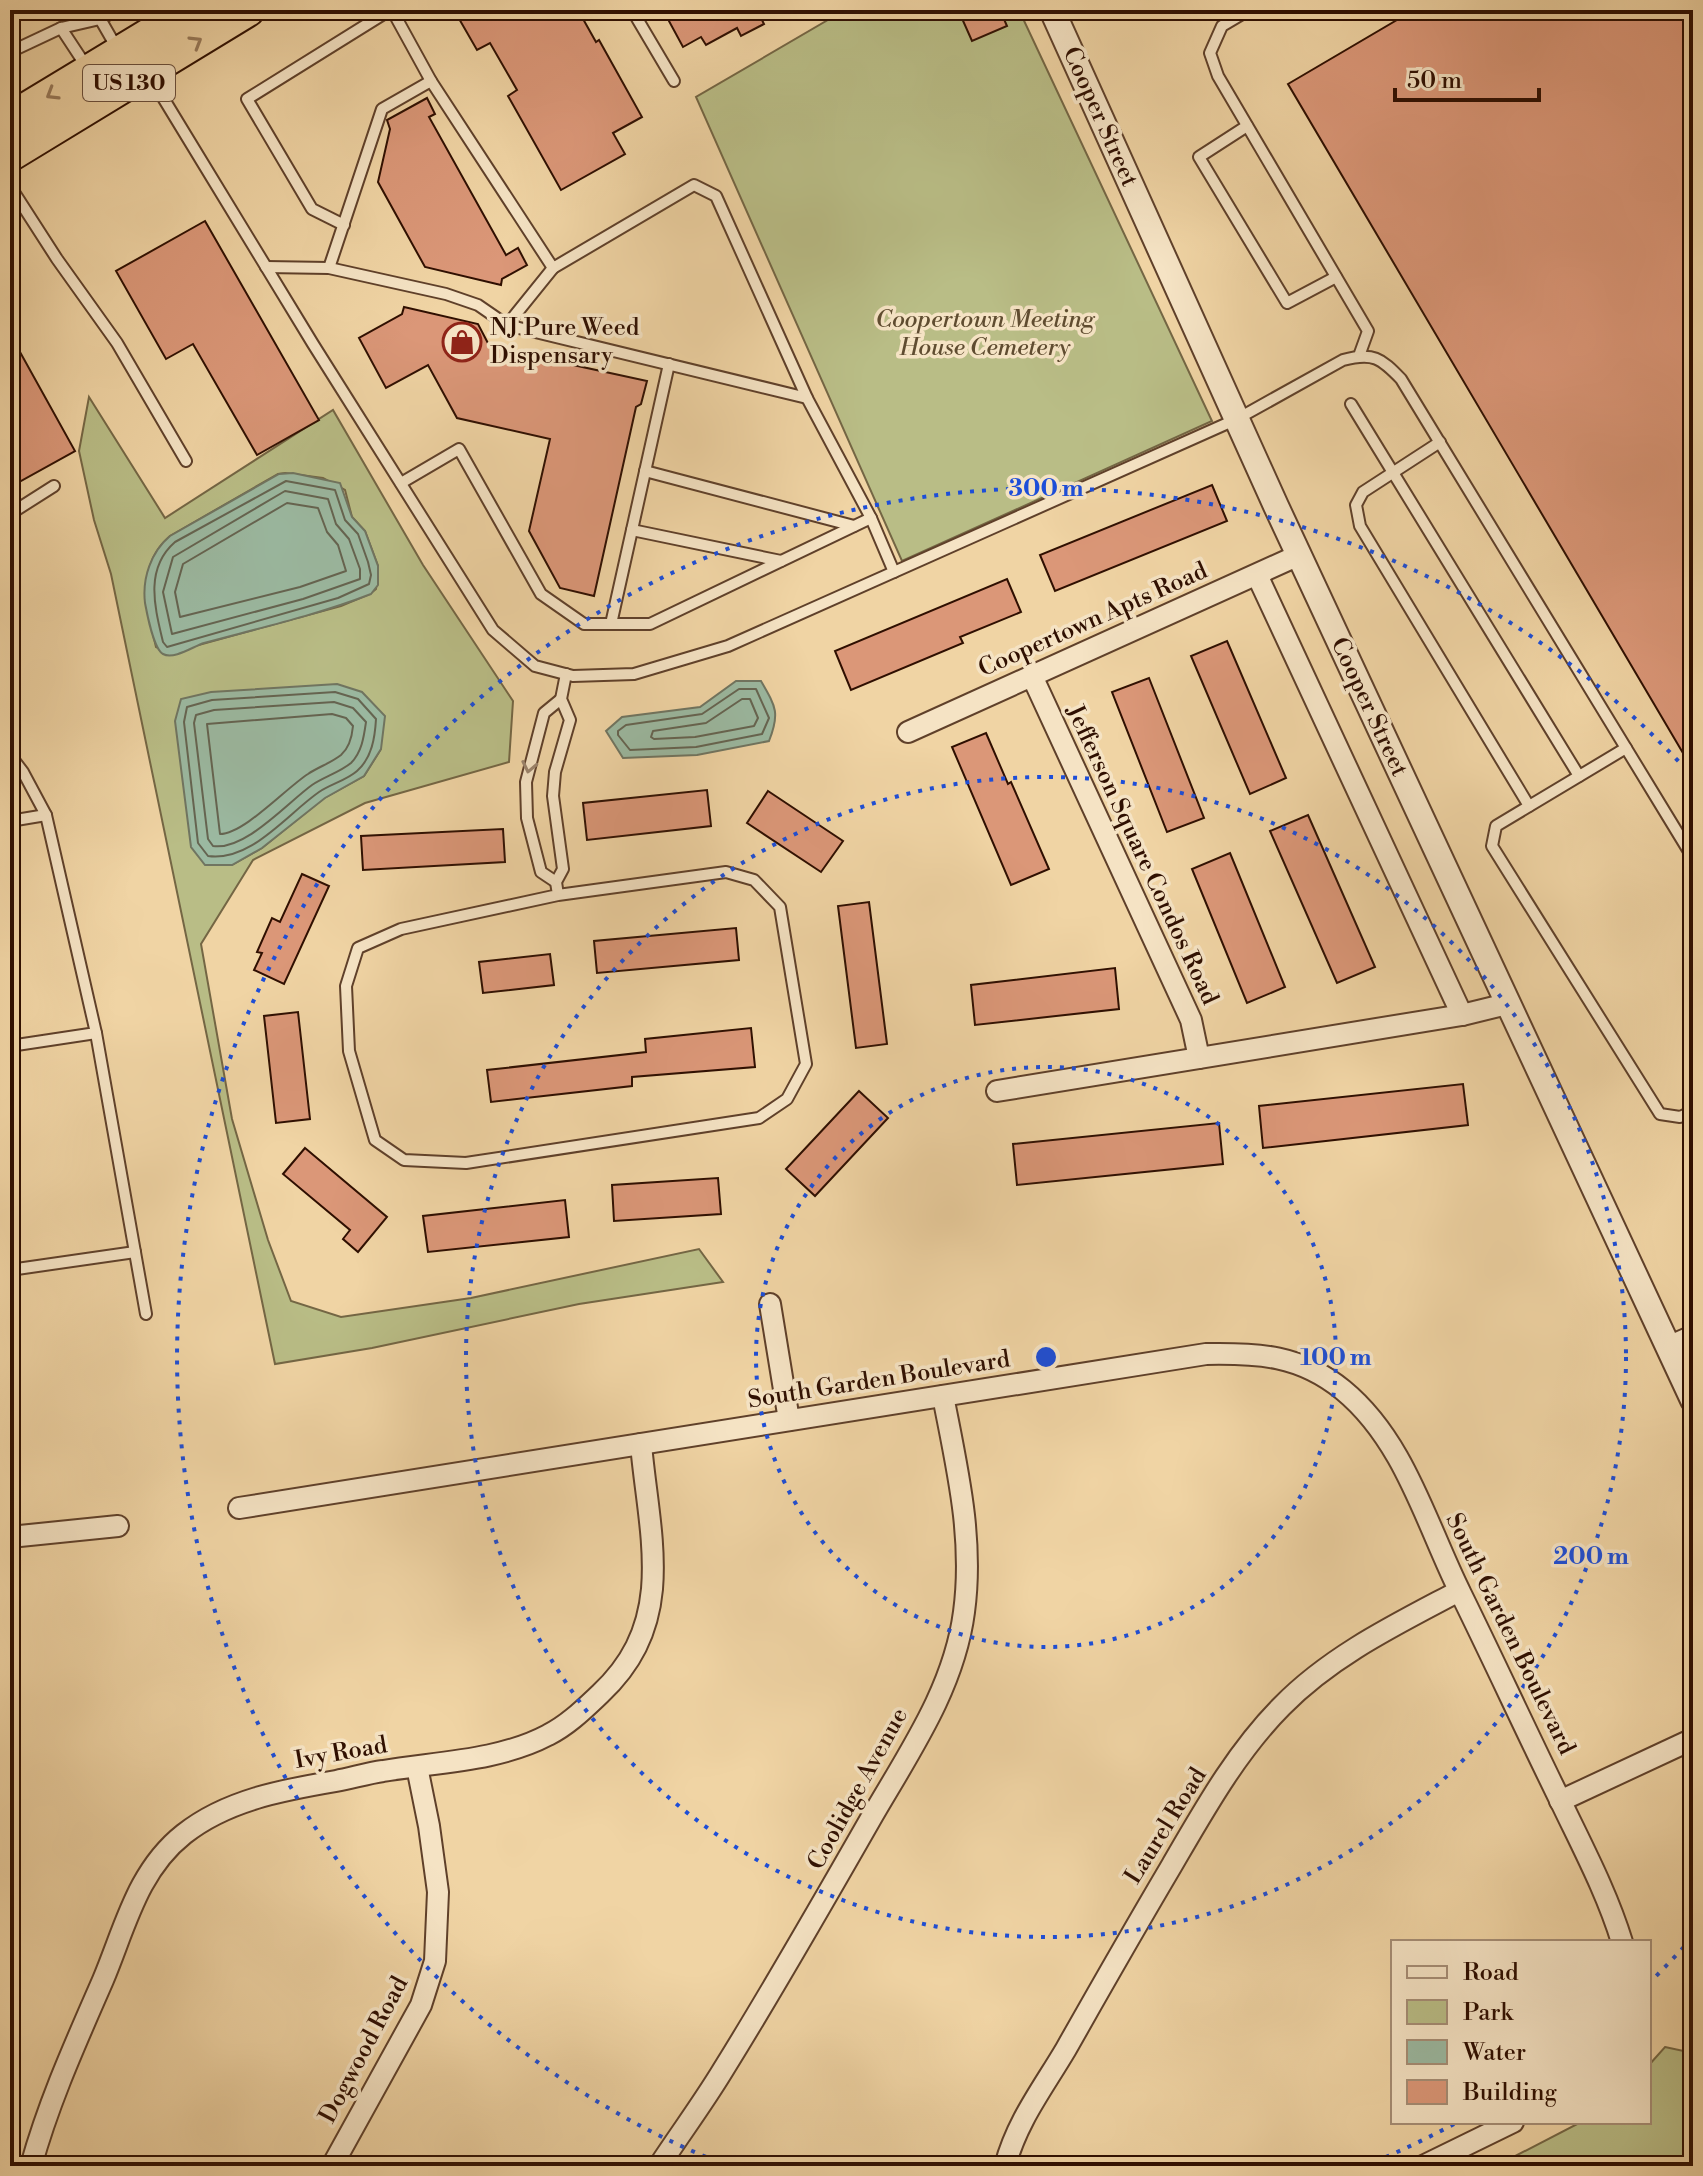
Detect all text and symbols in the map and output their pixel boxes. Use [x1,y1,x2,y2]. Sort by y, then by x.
one-way arrow [187,36,202,52]
street label: Cooper Street [1056,42,1144,192]
scale bar [1395,52,1539,102]
road number: US 130 [83,65,175,101]
text: 50 m [1407,66,1462,96]
one-way arrow [46,84,60,99]
park label: Coopertown Meeting House Cemetery [876,305,1096,363]
place label: NJ Pure Weed Dispensary [490,313,640,371]
shop icon: NJ Pure Weed Dispensary [441,321,483,363]
text: 300 m [1008,474,1084,504]
street label: Coopertown Apts Road [974,556,1212,684]
street label: Cooper Street [1324,633,1414,782]
street label: Jefferson Square Condos Road [1059,699,1225,1010]
one-way arrow [521,760,538,774]
centre of rings [1032,1343,1060,1371]
text: 100 m [1300,1343,1372,1373]
street label: South Garden Boulevard [746,1344,1013,1416]
street label: South Garden Boulevard [1438,1508,1582,1760]
text: 200 m [1553,1542,1629,1572]
street label: Coolidge Avenue [801,1703,915,1875]
street label: Ivy Road [292,1730,390,1776]
street label: Laurel Road [1118,1762,1214,1890]
legend [1391,1940,1651,2124]
text: Road [1463,1958,1519,1988]
street label: Dogwood Road [313,1971,415,2129]
text: Park [1463,1998,1514,2028]
text: Water [1462,2038,1526,2068]
text: Building [1462,2078,1557,2108]

